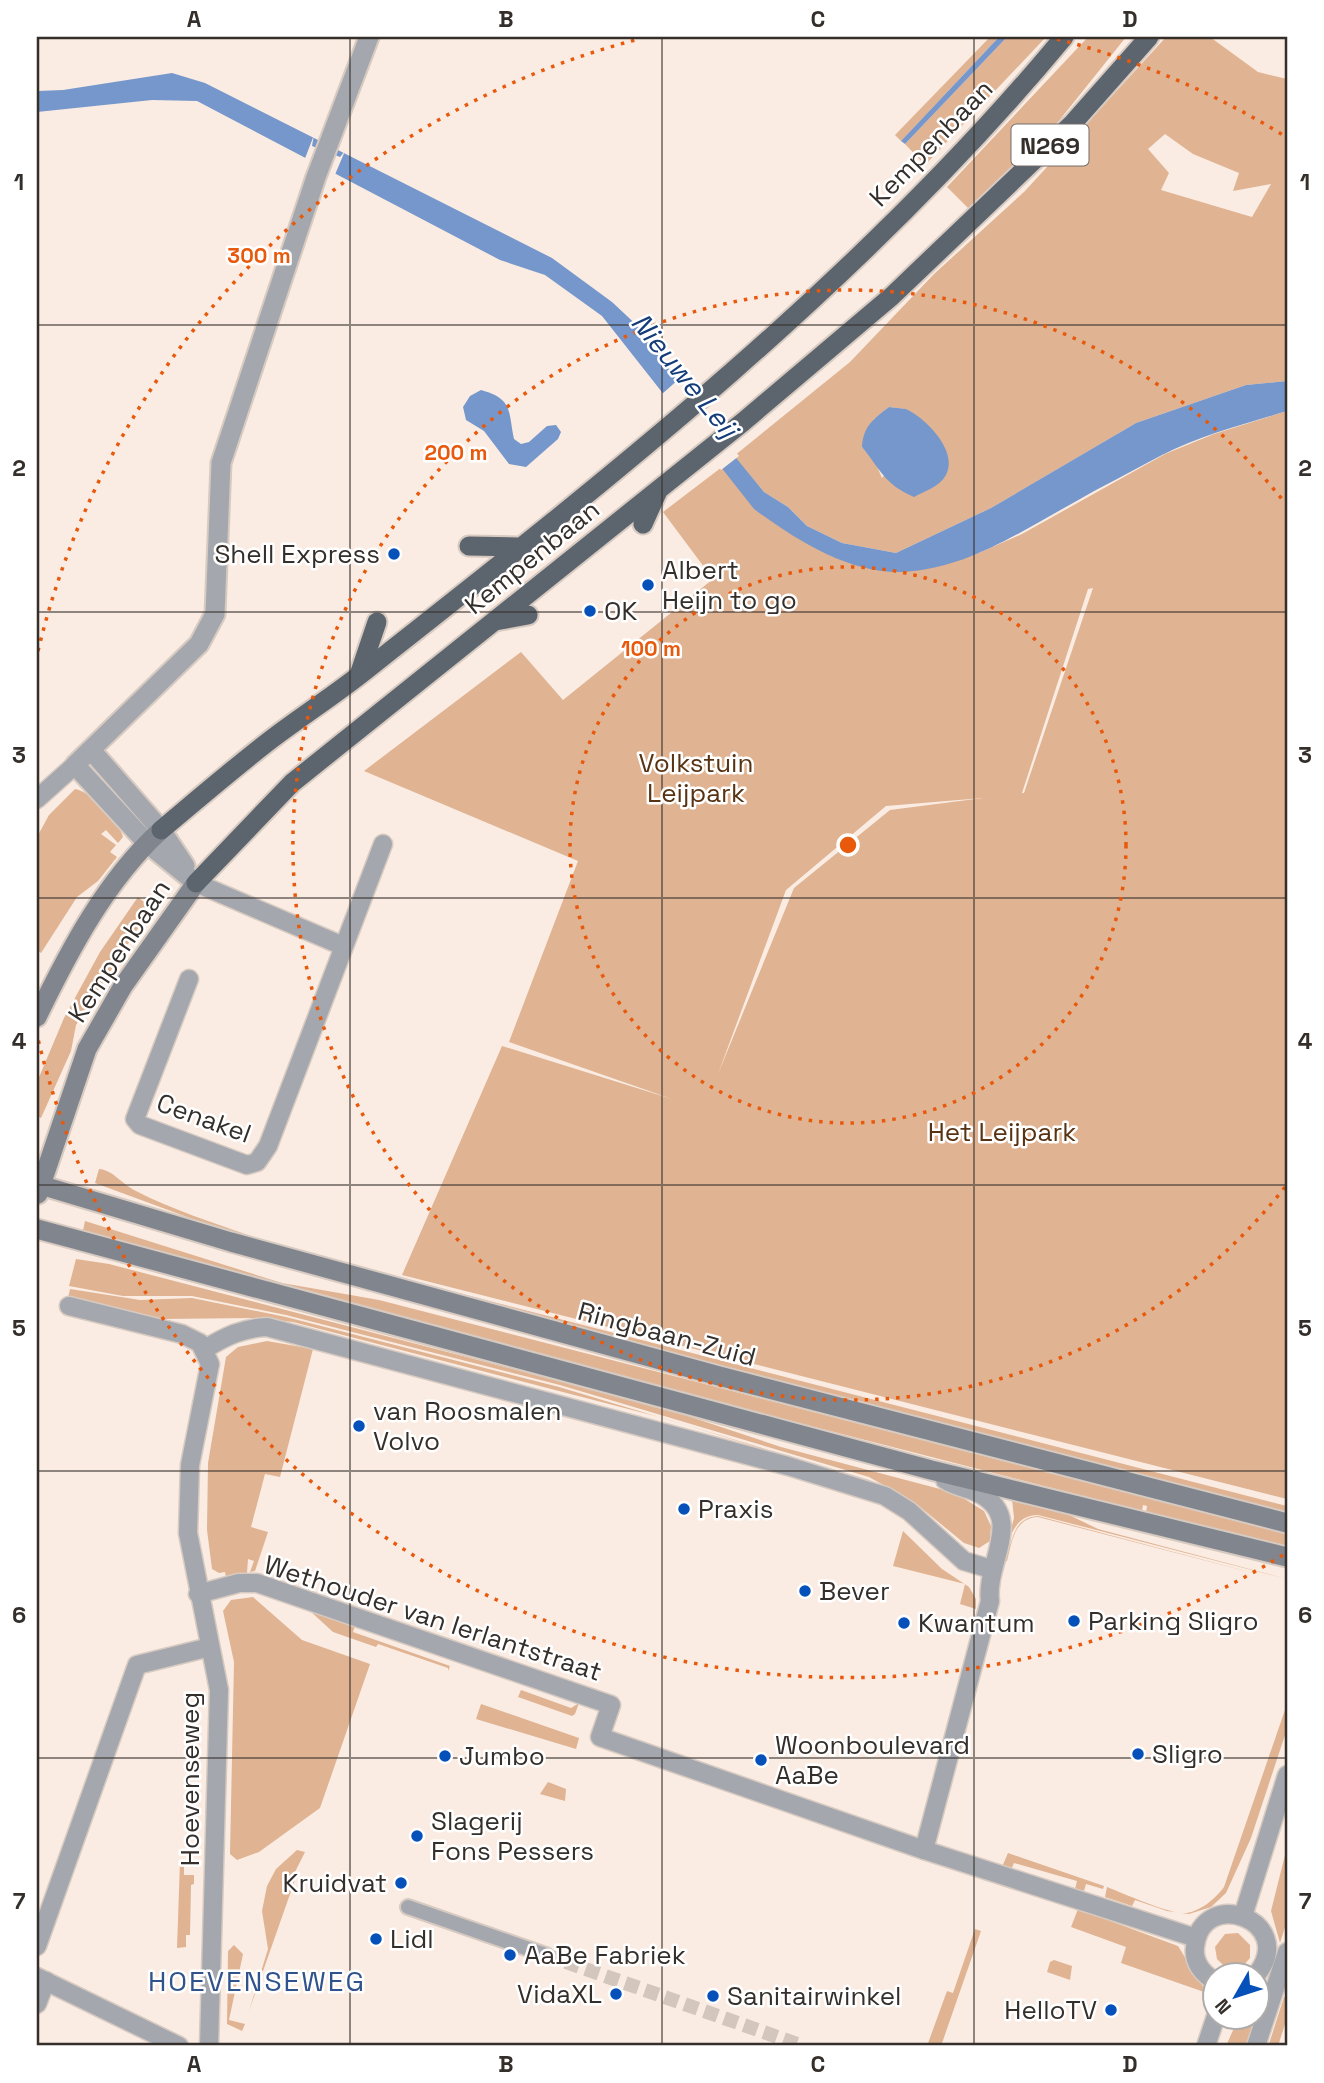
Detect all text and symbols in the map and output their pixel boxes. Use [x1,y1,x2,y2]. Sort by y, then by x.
text: A [187,4,202,34]
text: B [498,4,514,34]
text: C [811,4,825,34]
text: D [1122,4,1138,34]
street label: Kempenbaan [862,72,1000,214]
road number: N269 [1012,125,1088,166]
text: 1 [14,167,24,197]
text: 1 [1300,167,1310,197]
text: 300 m [227,242,291,269]
water label: Nieuwe Leij [624,305,748,447]
text: 200 m [425,439,487,466]
text: 2 [12,453,26,483]
text: 2 [1298,453,1312,483]
street label: Kempenbaan [458,492,606,622]
place label: Shell Express [214,537,380,571]
marker: Shell Express [386,546,402,562]
place label: Albert Heijn to go [662,553,797,617]
marker: Albert Heijn to go [640,577,656,593]
place label: OK [604,594,637,628]
marker: OK [582,603,598,619]
text: 100 m [621,635,681,662]
text: 3 [12,740,26,770]
text: 3 [1298,740,1312,770]
park label: Volkstuin Leijpark [639,746,753,810]
centre of rings [836,833,860,857]
street label: Kempenbaan [60,873,178,1029]
text: 4 [12,1026,27,1056]
text: 4 [1298,1026,1313,1056]
street label: Cenakel [152,1085,256,1151]
park label: Het Leijpark [928,1115,1076,1149]
street label: Ringbaan-Zuid [574,1294,760,1374]
text: 5 [12,1313,26,1343]
text: 5 [1298,1313,1312,1343]
place label: van Roosmalen Volvo [373,1394,561,1458]
marker: van Roosmalen Volvo [351,1418,367,1434]
place label: Praxis [698,1492,773,1526]
marker: Praxis [676,1501,692,1517]
street label: Wethouder van Ierlantstraat [260,1547,606,1689]
place label: Bever [819,1574,890,1608]
marker: Bever [797,1583,813,1599]
text: 6 [12,1600,26,1630]
text: 6 [1298,1600,1312,1630]
place label: Parking Sligro [1088,1604,1259,1638]
place label: Kwantum [918,1606,1035,1640]
marker: Parking Sligro [1066,1613,1082,1629]
marker: Kwantum [896,1615,912,1631]
street label: Hoevenseweg [173,1692,207,1866]
place label: Woonboulevard AaBe [775,1728,970,1792]
place label: Sligro [1152,1737,1223,1771]
place label: Jumbo [459,1739,545,1773]
marker: Sligro [1130,1746,1146,1762]
marker: Jumbo [437,1748,453,1764]
marker: Woonboulevard AaBe [753,1752,769,1768]
place label: Slagerij Fons Pessers [431,1804,594,1868]
marker: Slagerij Fons Pessers [409,1828,425,1844]
place label: Kruidvat [283,1866,387,1900]
marker: Kruidvat [393,1875,409,1891]
text: 7 [13,1886,26,1916]
text: 7 [1299,1886,1312,1916]
place label: Lidl [390,1922,434,1956]
marker: Lidl [368,1931,384,1947]
place label: AaBe Fabriek [524,1938,686,1972]
marker: AaBe Fabriek [502,1947,518,1963]
north arrow [1202,1960,1272,2030]
district label: HOEVENSEWEG [148,1963,366,1999]
place label: VidaXL [517,1977,602,2011]
place label: Sanitairwinkel [727,1979,901,2013]
marker: VidaXL [608,1986,624,2002]
marker: Sanitairwinkel [705,1988,721,2004]
place label: HelloTV [1004,1993,1097,2027]
text: N [1209,1994,1237,2019]
marker: HelloTV [1103,2002,1119,2018]
text: A [187,2049,202,2079]
text: B [498,2049,514,2079]
text: C [811,2049,825,2079]
text: D [1122,2049,1138,2079]

